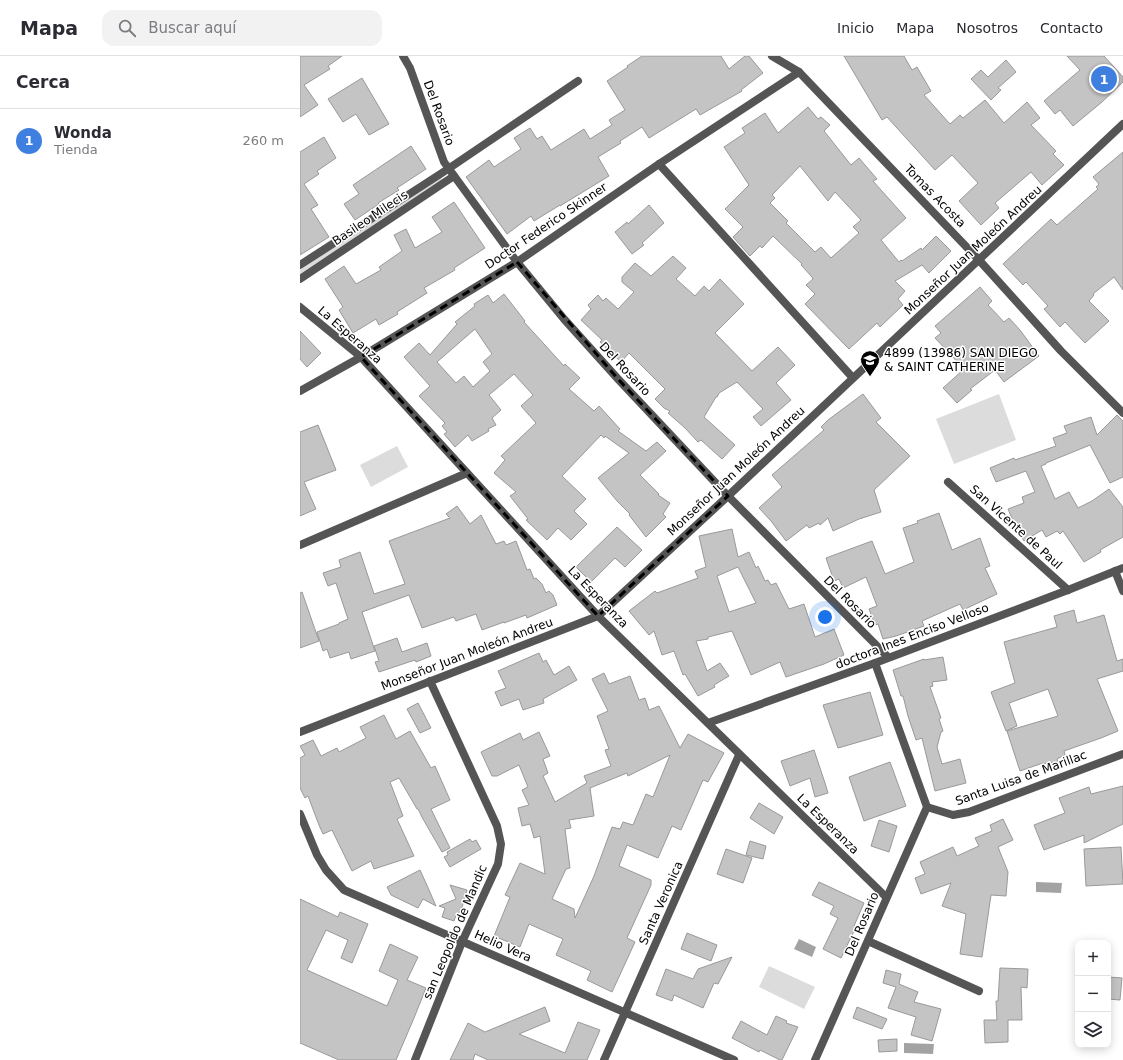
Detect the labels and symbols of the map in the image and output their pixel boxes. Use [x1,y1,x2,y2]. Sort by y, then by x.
pin: 1 [1091,64,1117,94]
street label: Del Rosario [421,79,457,147]
street label: Tomas Acosta [901,161,969,230]
street label: Doctor Federico Skinner [482,180,610,272]
street label: Monseñor Juan Moleón Andreu [901,183,1045,317]
street label: Basileo Milecis [330,188,410,248]
street label: La Esperanza [315,303,385,367]
street label: Del Rosario [597,339,653,399]
place label: 4899 (13986) SAN DIEGO & SAINT CATHERINE [884,346,1038,374]
school or university icon: 4899 (13986) SAN DIEGO & SAINT CATHERINE [859,349,881,377]
street label: Monseñor Juan Moleón Andreu [664,404,808,538]
street label: San Vicente de Paul [967,482,1065,572]
street label: La Esperanza [565,563,631,631]
street label: Del Rosario [821,573,879,631]
street label: doctora Ines Enciso Velloso [833,600,991,672]
your location [815,607,835,627]
street label: Monseñor Juan Moleón Andreu [379,615,555,693]
street label: Santa Luisa de Marillac [953,748,1089,808]
street label: La Esperanza [794,791,862,857]
street label: Santa Veronica [636,859,686,947]
street label: san Leopoldo de Mandic [420,863,490,1001]
street label: Del Rosario [842,890,882,958]
street label: Helio Vera [472,927,534,965]

